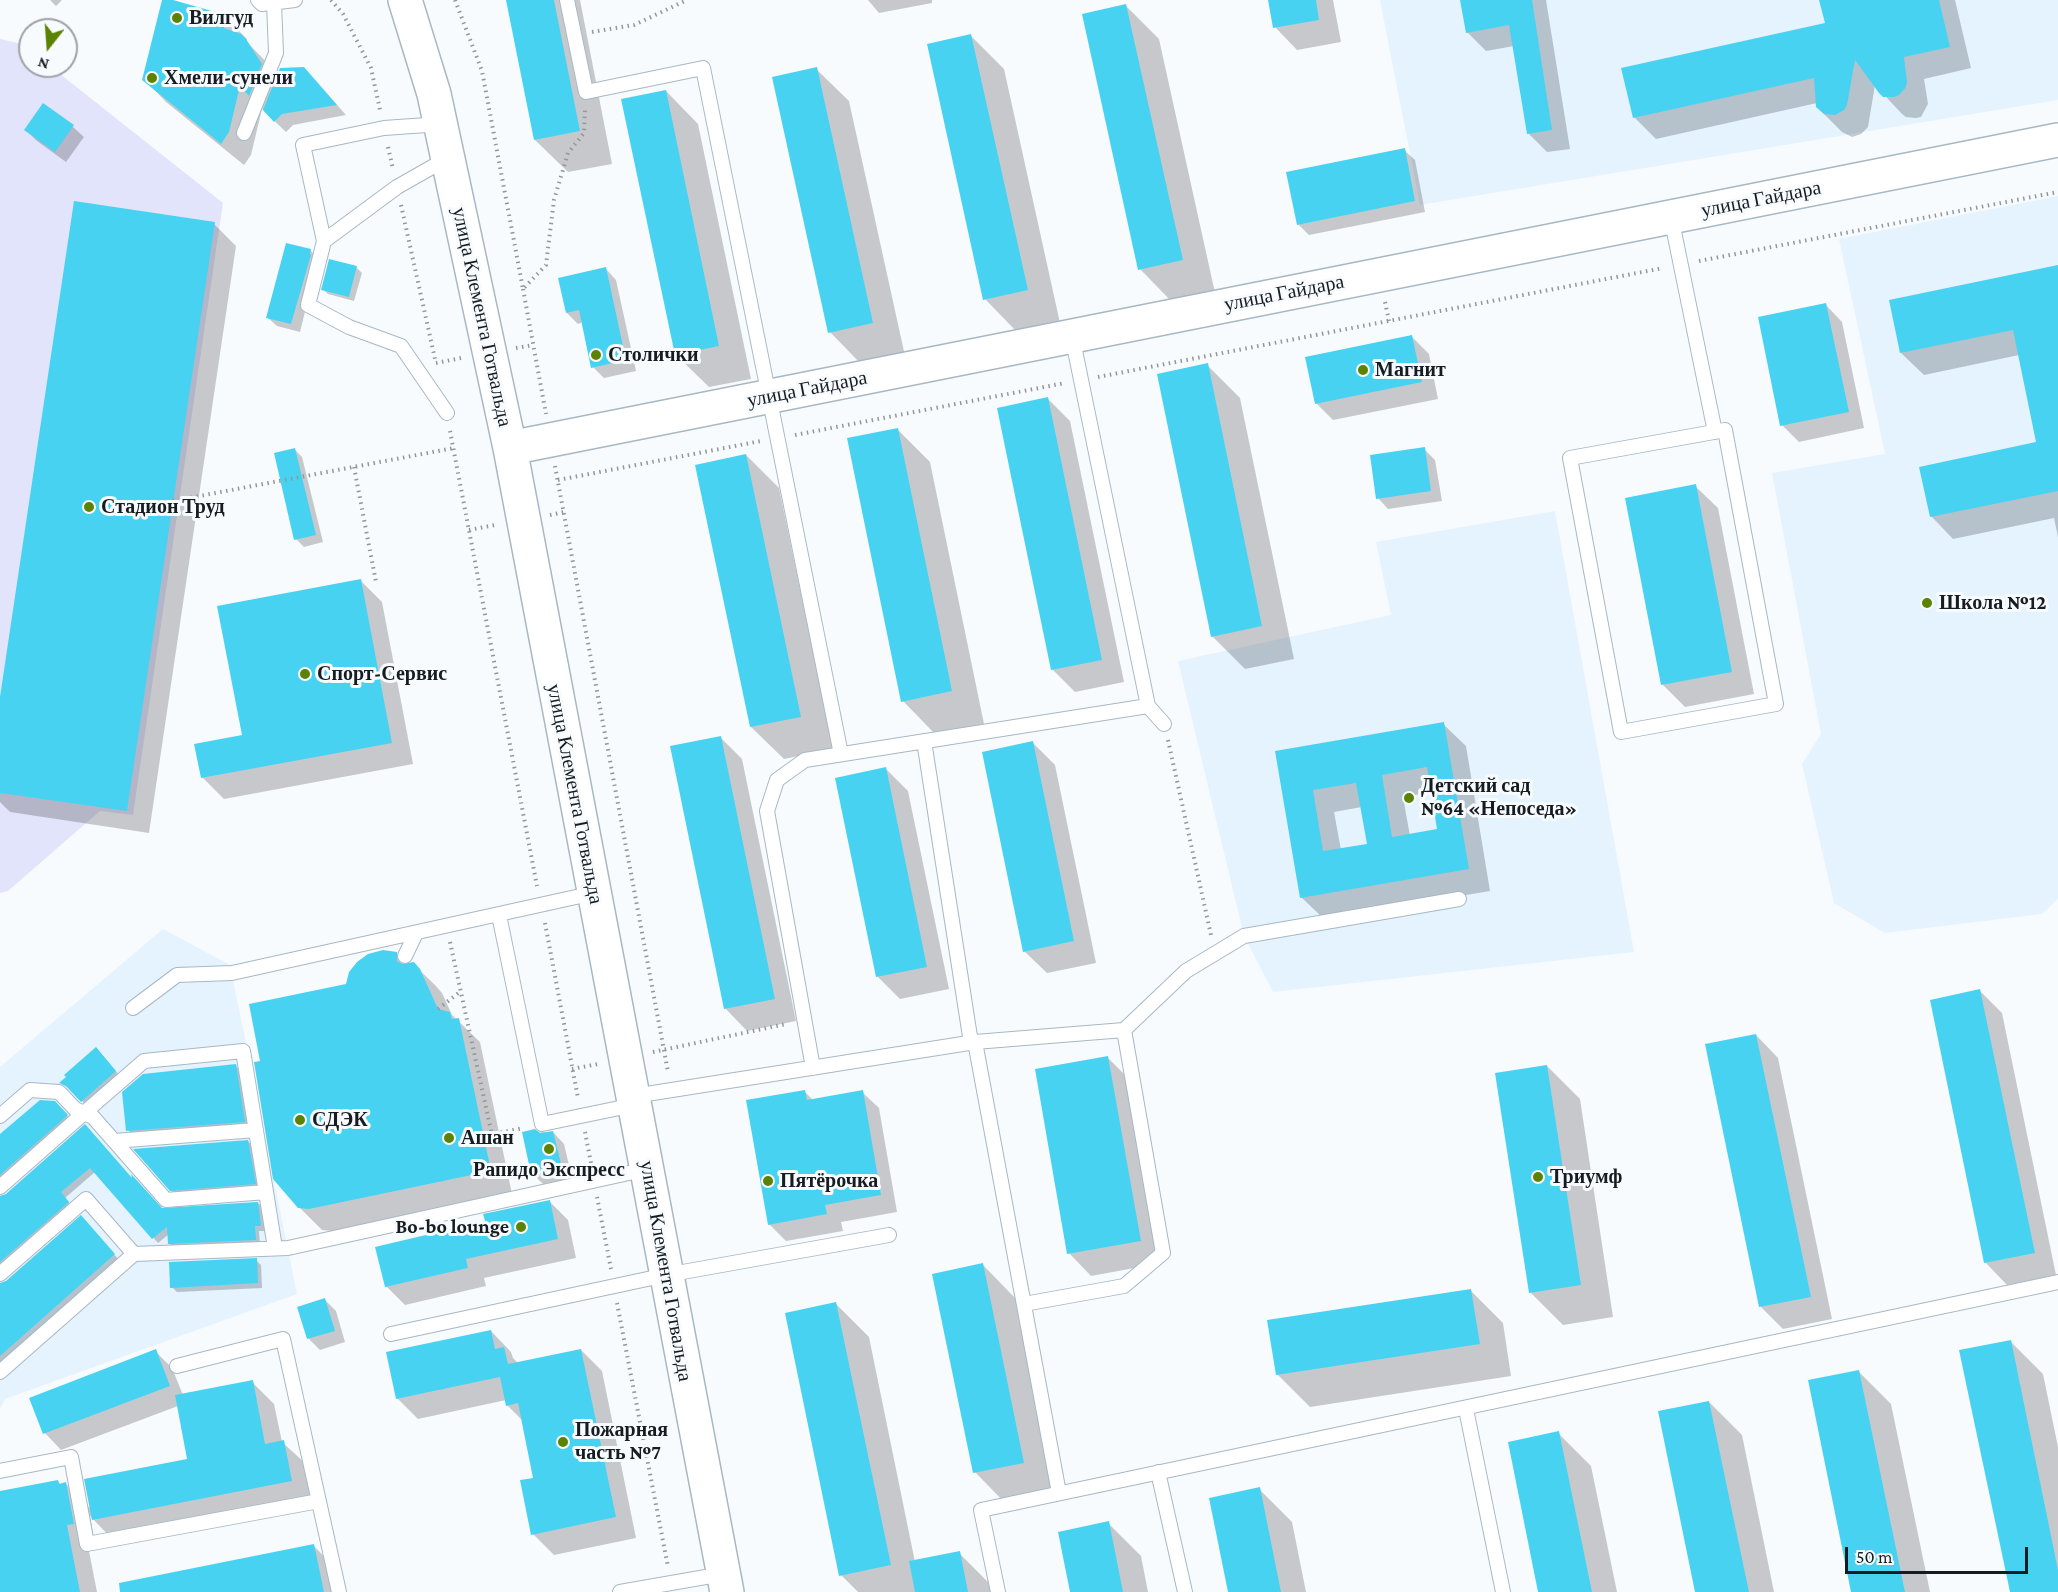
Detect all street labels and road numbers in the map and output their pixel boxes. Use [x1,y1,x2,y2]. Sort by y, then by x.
street label: улица Гайдара [1699,176,1823,222]
street label: улица Клемента Готвальда [447,205,517,429]
street label: улица Гайдара [1222,270,1346,316]
street label: улица Гайдара [745,366,869,412]
street label: улица Клемента Готвальда [542,682,608,906]
street label: улица Клемента Готвальда [635,1159,697,1383]

